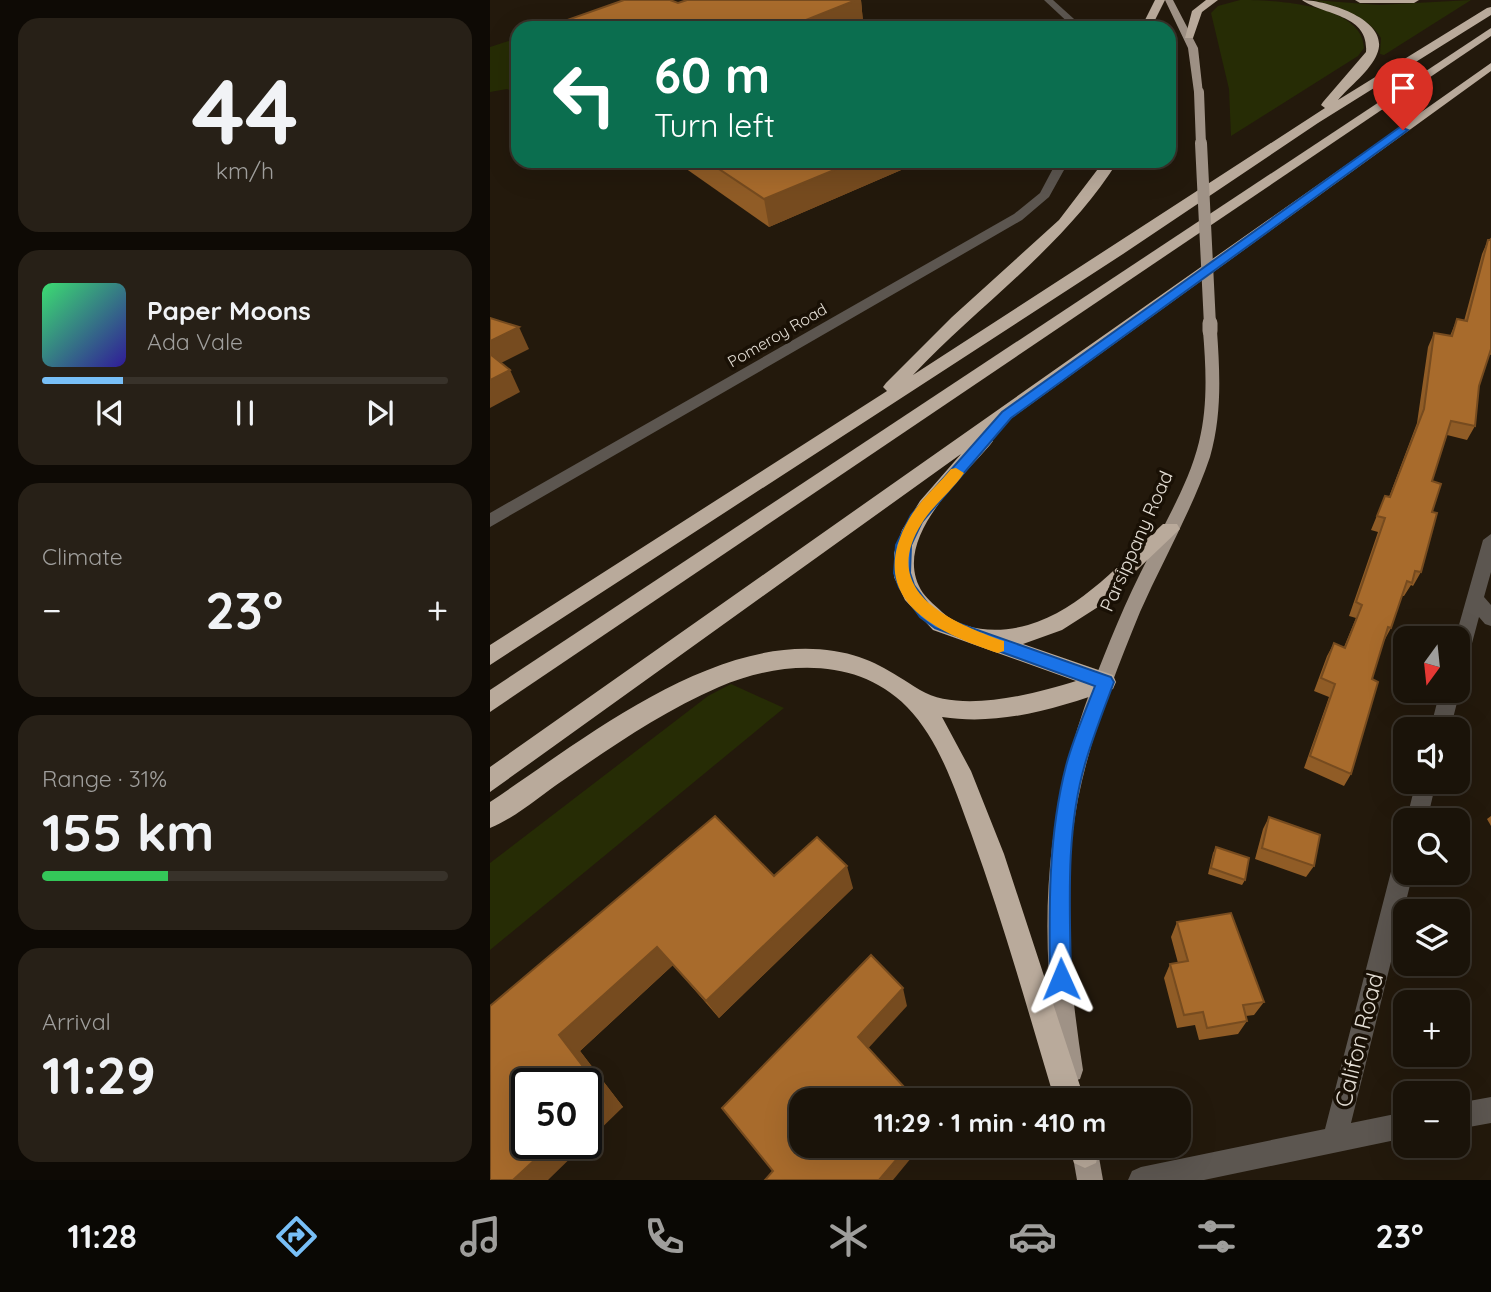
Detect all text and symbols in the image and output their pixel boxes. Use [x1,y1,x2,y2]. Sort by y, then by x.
text: 60 m [654,44,770,105]
icon: left [539,49,630,140]
text: 44 [191,53,299,167]
pin [1373,58,1433,130]
icon: arrive [1384,69,1422,107]
text: Turn left [654,105,775,145]
text: km/h [216,156,274,185]
text: Paper Moons [147,294,311,327]
street label: Pomeroy Road [724,299,830,371]
text: Ada Vale [147,327,243,356]
icon: previous [91,394,129,432]
icon: pause [226,394,264,432]
icon: next [361,394,399,432]
street label: Parsippany Road [1094,467,1178,615]
text: Climate [42,542,123,571]
text: 23° [205,577,283,642]
text: − [42,586,62,634]
text: + [427,586,448,634]
north arrow [1393,626,1470,704]
map controls [1393,626,1470,1158]
button: sound [1393,717,1470,794]
text: Range · 31% [42,764,167,793]
text: 155 km [42,799,214,864]
button: search [1393,808,1470,885]
button: layers [1393,899,1470,976]
position arrow [1024,942,1098,1016]
street label: Califon Road [1328,970,1389,1110]
button: + [1393,990,1470,1067]
text: Arrival [42,1007,111,1036]
text: 11:29 [42,1042,156,1107]
speed limit sign: 50 [511,1068,602,1159]
button: − [1393,1081,1470,1158]
text: 11:29 · 1 min · 410 m [874,1106,1106,1139]
icon: directions [272,1212,321,1261]
icon: music [456,1212,505,1261]
icon: phone [640,1212,689,1261]
icon: climate [824,1212,873,1261]
icon: car [1008,1212,1057,1261]
icon: filters [1192,1212,1241,1261]
text: 11:28 [67,1216,137,1256]
text: 23° [1376,1216,1424,1256]

